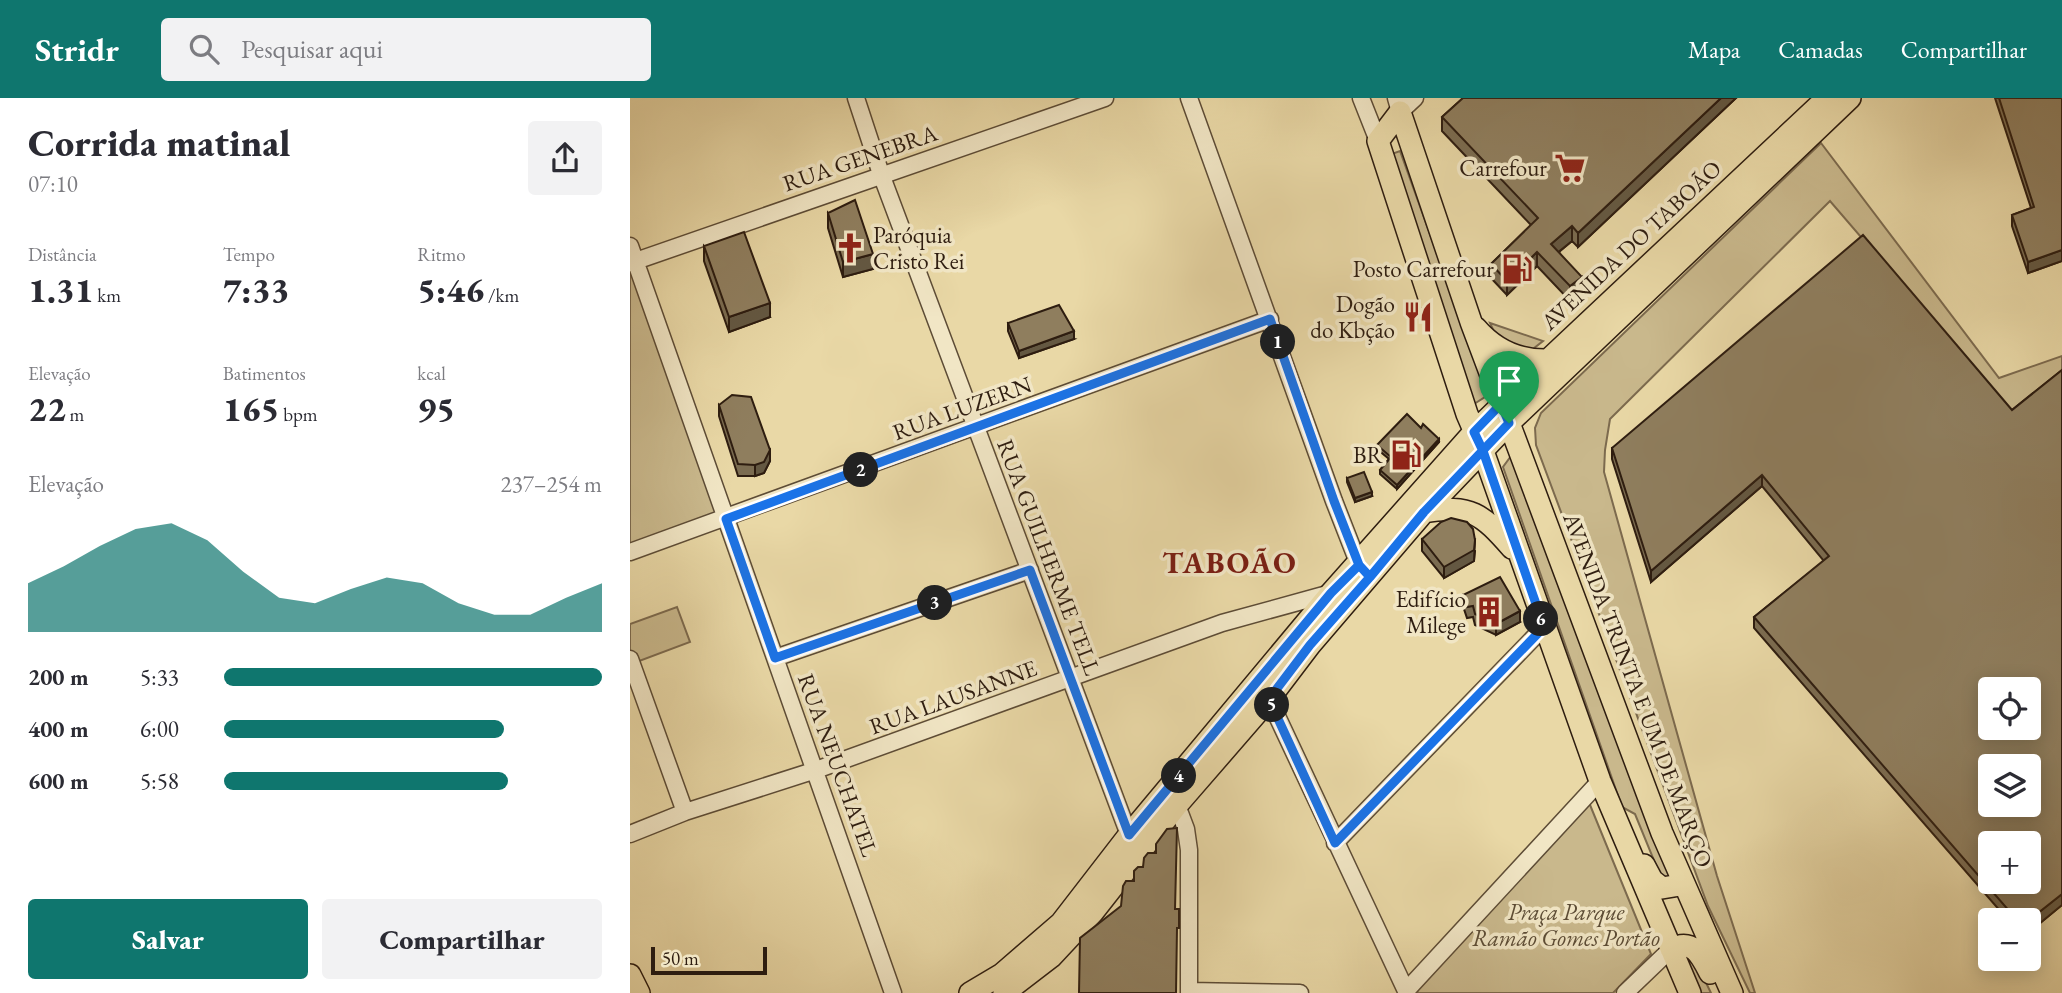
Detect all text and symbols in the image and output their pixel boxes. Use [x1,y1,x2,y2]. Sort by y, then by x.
search box [161,18,651,81]
text: Stridr [35,28,119,71]
icon: search [185,30,223,68]
text: Pesquisar aqui [241,32,383,66]
text: Mapa [1688,34,1740,65]
text: Camadas [1778,34,1863,65]
text: Compartilhar [1901,34,2027,65]
street label: RUA GENEBRA [779,117,942,198]
text: Corrida matinal [28,118,291,167]
button: share [528,121,602,195]
supermarket icon: Carrefour [1553,151,1587,185]
place label: Carrefour [1459,153,1547,183]
street label: AVENIDA DO TABOÃO [1534,153,1728,337]
text: 07:10 [28,169,78,199]
place label: Paróquia Cristo Rei [873,220,965,276]
church icon: Paróquia Cristo Rei [833,231,867,265]
text: Distância [28,242,97,267]
text: Tempo [223,242,275,267]
text: Ritmo [417,242,466,267]
fuel station icon: Posto Carrefour [1500,252,1534,286]
place label: Posto Carrefour [1353,254,1494,284]
text: 1.31 [28,267,94,312]
text: 7:33 [223,267,289,312]
text: 5:46 [417,267,484,312]
text: km [94,283,121,308]
text: /km [484,283,519,308]
place label: Dogão do Kbção [1310,289,1395,345]
restaurant icon: Dogão do Kbção [1401,300,1435,334]
pin: 1 [1260,324,1296,360]
text: 1 [1272,329,1283,354]
pin [1479,351,1539,423]
text: Elevação [28,361,91,386]
text: Batimentos [223,361,306,386]
text: kcal [417,361,446,386]
icon: arrive [1490,362,1528,400]
street label: RUA LUZERN [888,369,1036,447]
text: 22 [28,386,66,431]
text: 165 [223,386,279,431]
text: 95 [417,386,455,431]
text: m [66,402,84,427]
text: bpm [279,402,318,427]
street label: RUA GUILHERME TELL [990,435,1108,680]
fuel station icon: BR [1389,438,1423,472]
place label: BR [1353,440,1384,470]
pin: 2 [844,452,878,488]
text: 2 [855,457,866,482]
text: Elevação [28,469,104,499]
text: 237–254 m [501,469,602,499]
street label: AVENIDA TRINTA E UM DE MARÇO [1556,507,1720,872]
district label: TABOÃO [1162,543,1298,582]
place label: Edifício Milege [1395,584,1466,640]
pin: 3 [918,586,952,620]
text: 3 [929,590,940,615]
building icon: Edifício Milege [1472,595,1506,629]
pin: 6 [1524,602,1558,636]
text: 6 [1535,606,1546,631]
street label: RUA LAUSANNE [865,653,1041,741]
text: 200 m [28,662,89,692]
text: 5:33 [140,662,179,692]
street label: RUA NEUCHATEL [791,669,885,861]
map controls [1978,677,2041,971]
button: locate [1978,677,2041,740]
pin: 5 [1254,688,1290,722]
text: 5 [1266,692,1277,717]
text: 400 m [28,714,89,744]
text: 6:00 [140,714,179,744]
button: layers [1978,754,2041,817]
pin: 4 [1162,758,1196,794]
text: 4 [1173,763,1184,788]
text: 600 m [28,766,89,796]
text: 5:58 [140,766,179,796]
button: + [1978,831,2041,894]
park label: Praça Parque Ramão Gomes Portão [1472,897,1660,953]
button: Salvar [28,899,308,979]
button: Compartilhar [322,899,602,979]
button: − [1978,908,2041,971]
scale bar [651,944,766,976]
text: 50 m [662,946,699,971]

